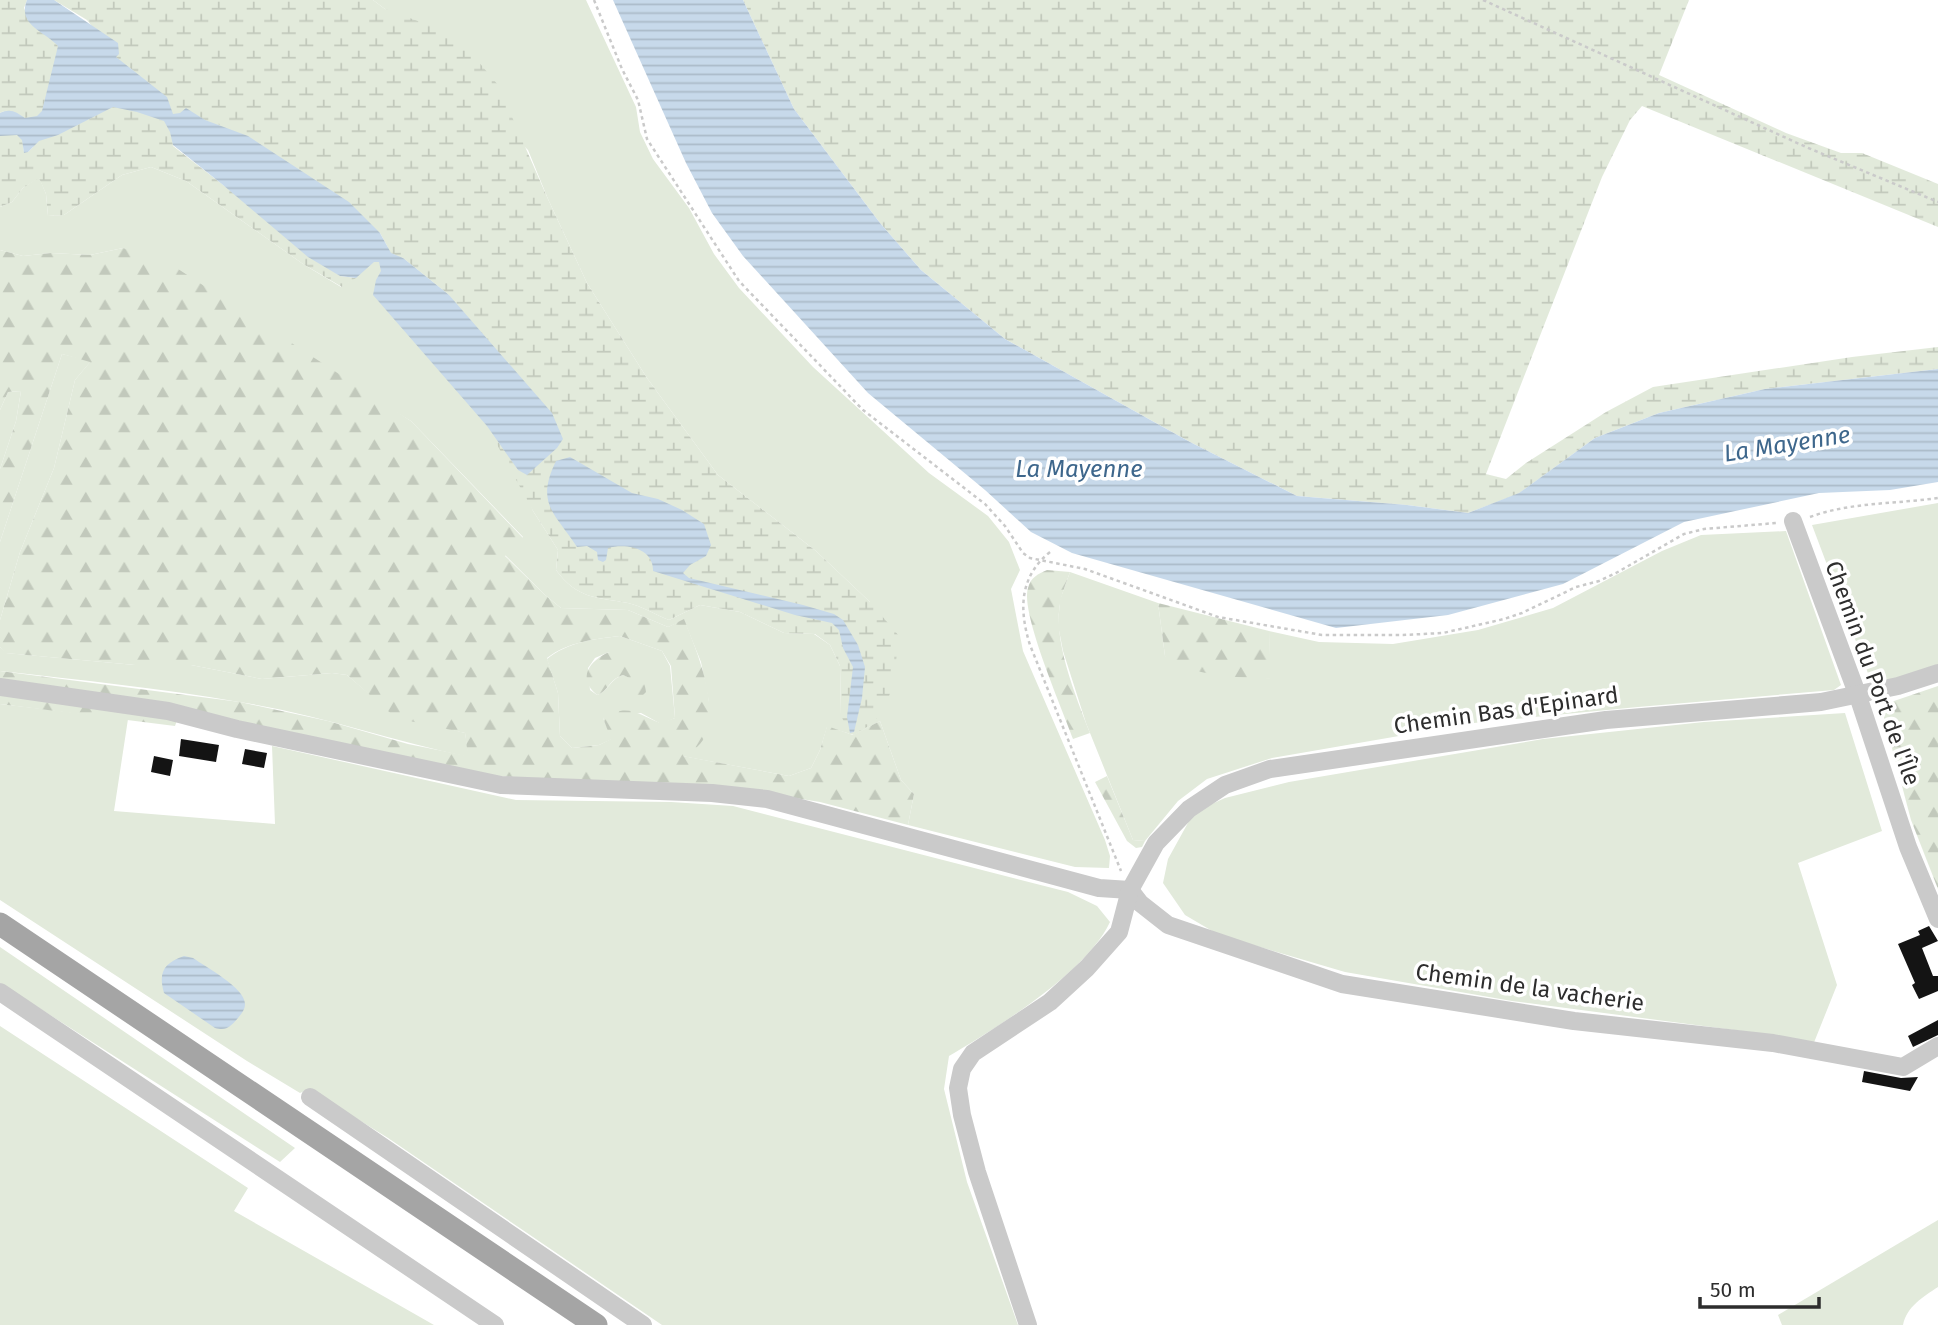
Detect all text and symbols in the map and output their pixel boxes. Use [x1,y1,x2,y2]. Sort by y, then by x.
water label: La Mayenne [1722,420,1852,468]
water label: La Mayenne [1015,455,1143,483]
street label: Chemin du Port de l'Île [1819,557,1927,789]
street label: Chemin Bas d'Epinard [1392,680,1620,740]
street label: Chemin de la vacherie [1414,957,1646,1017]
scale bar [1700,1266,1819,1310]
text: 50 m [1710,1277,1756,1303]

